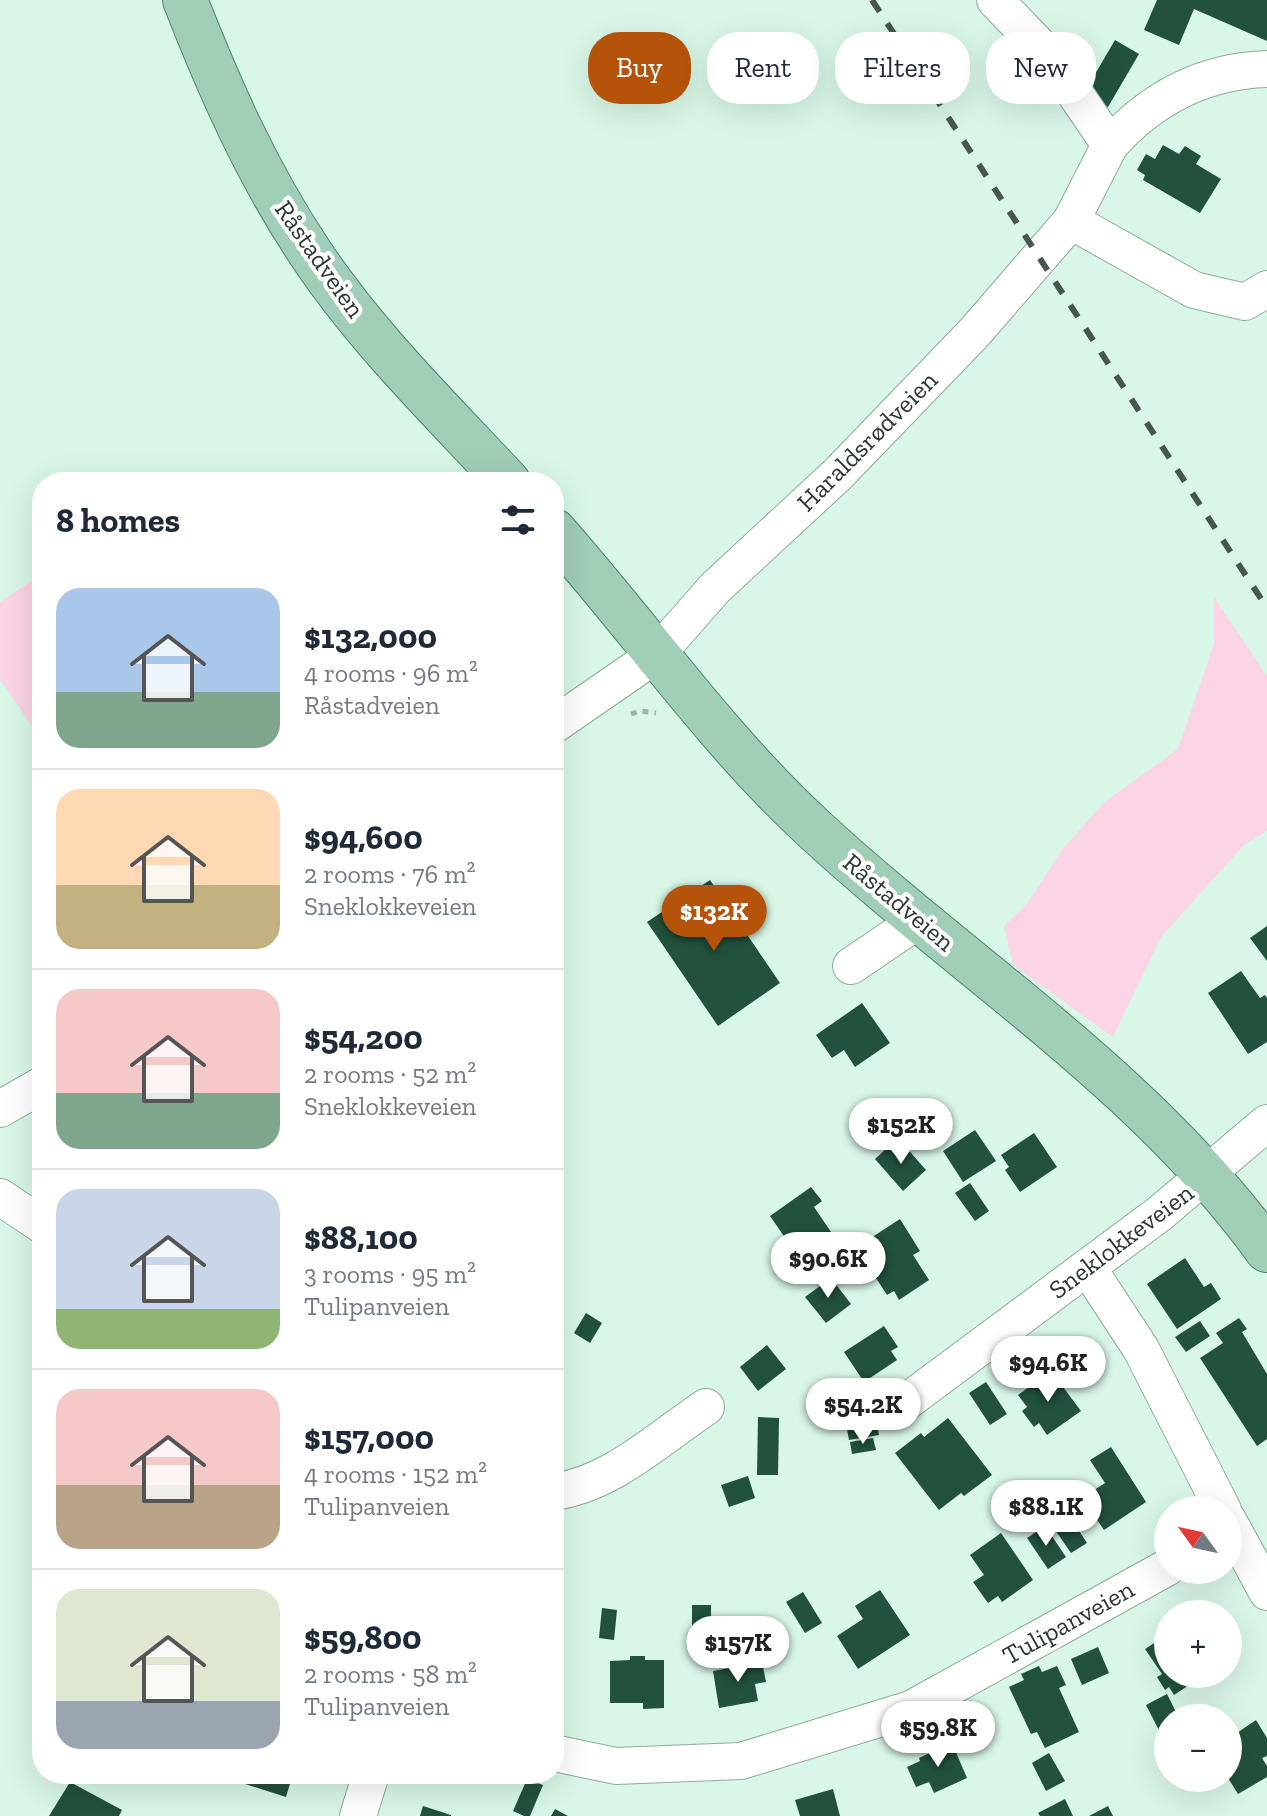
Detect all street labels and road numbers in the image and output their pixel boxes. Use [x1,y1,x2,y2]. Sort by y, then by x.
street label: Råstadveien [268,194,372,324]
street label: Haraldsrødveien [790,364,944,518]
street label: Råstadveien [837,846,961,958]
street label: Sneklokkeveien [1042,1176,1200,1306]
street label: Tulipanveien [997,1573,1139,1671]

